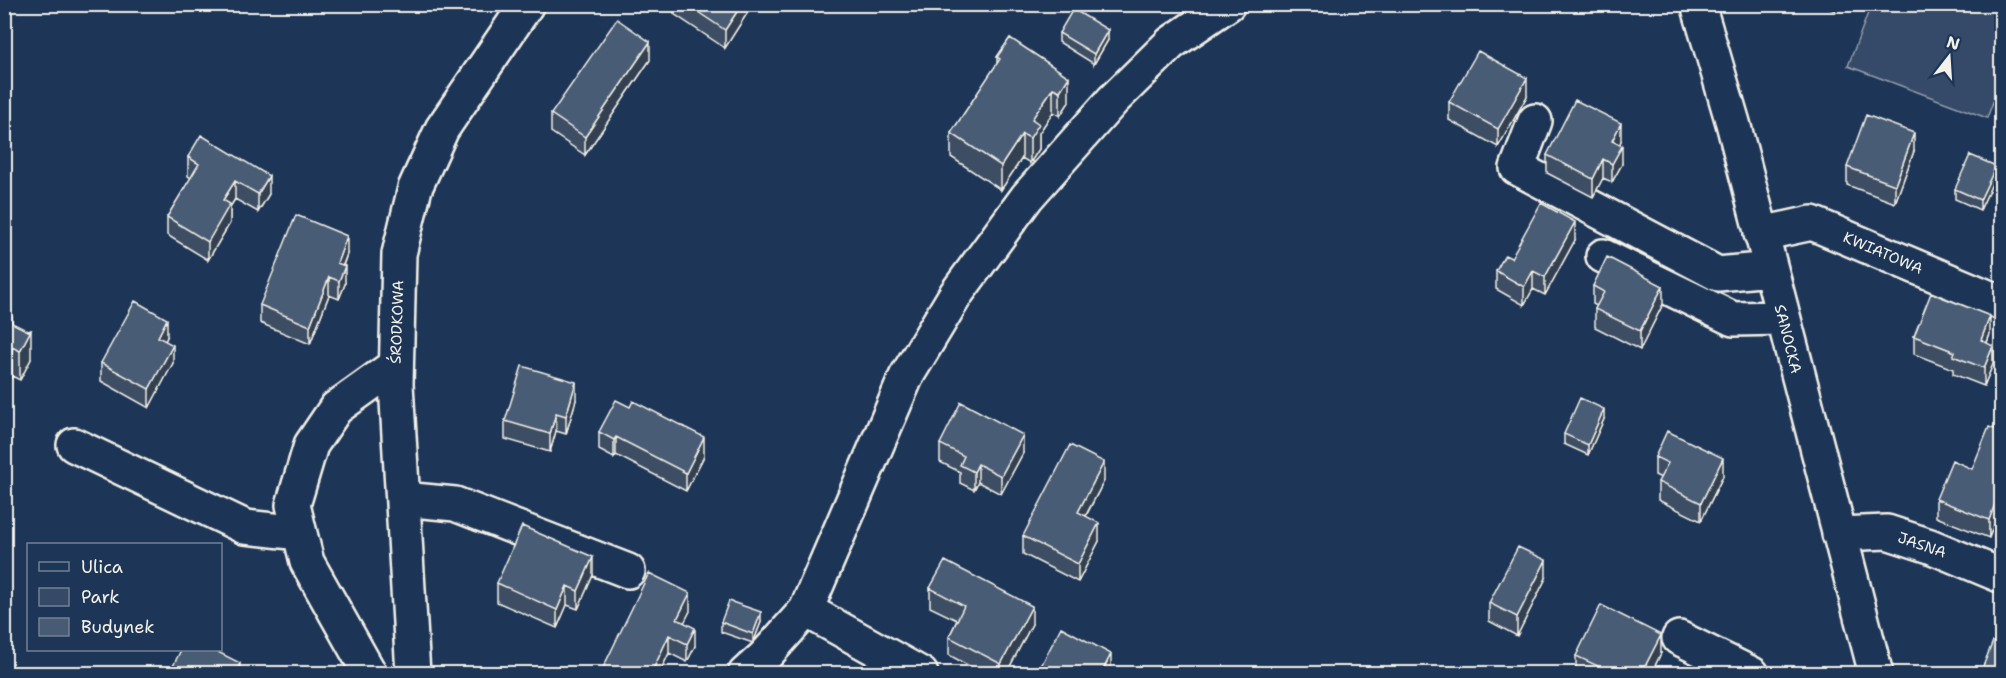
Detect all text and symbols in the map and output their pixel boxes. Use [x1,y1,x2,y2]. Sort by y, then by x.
north arrow [1919,27,1979,87]
text: N [1944,31,1962,55]
street label: KWIATOWA [1840,227,1926,279]
street label: ŚRODKOWA [385,280,408,364]
street label: SANOCKA [1770,302,1806,376]
street label: JASNA [1895,527,1949,563]
legend [27,543,222,651]
text: Ulica [81,555,123,579]
text: Park [81,585,120,609]
text: Budynek [81,615,155,639]

